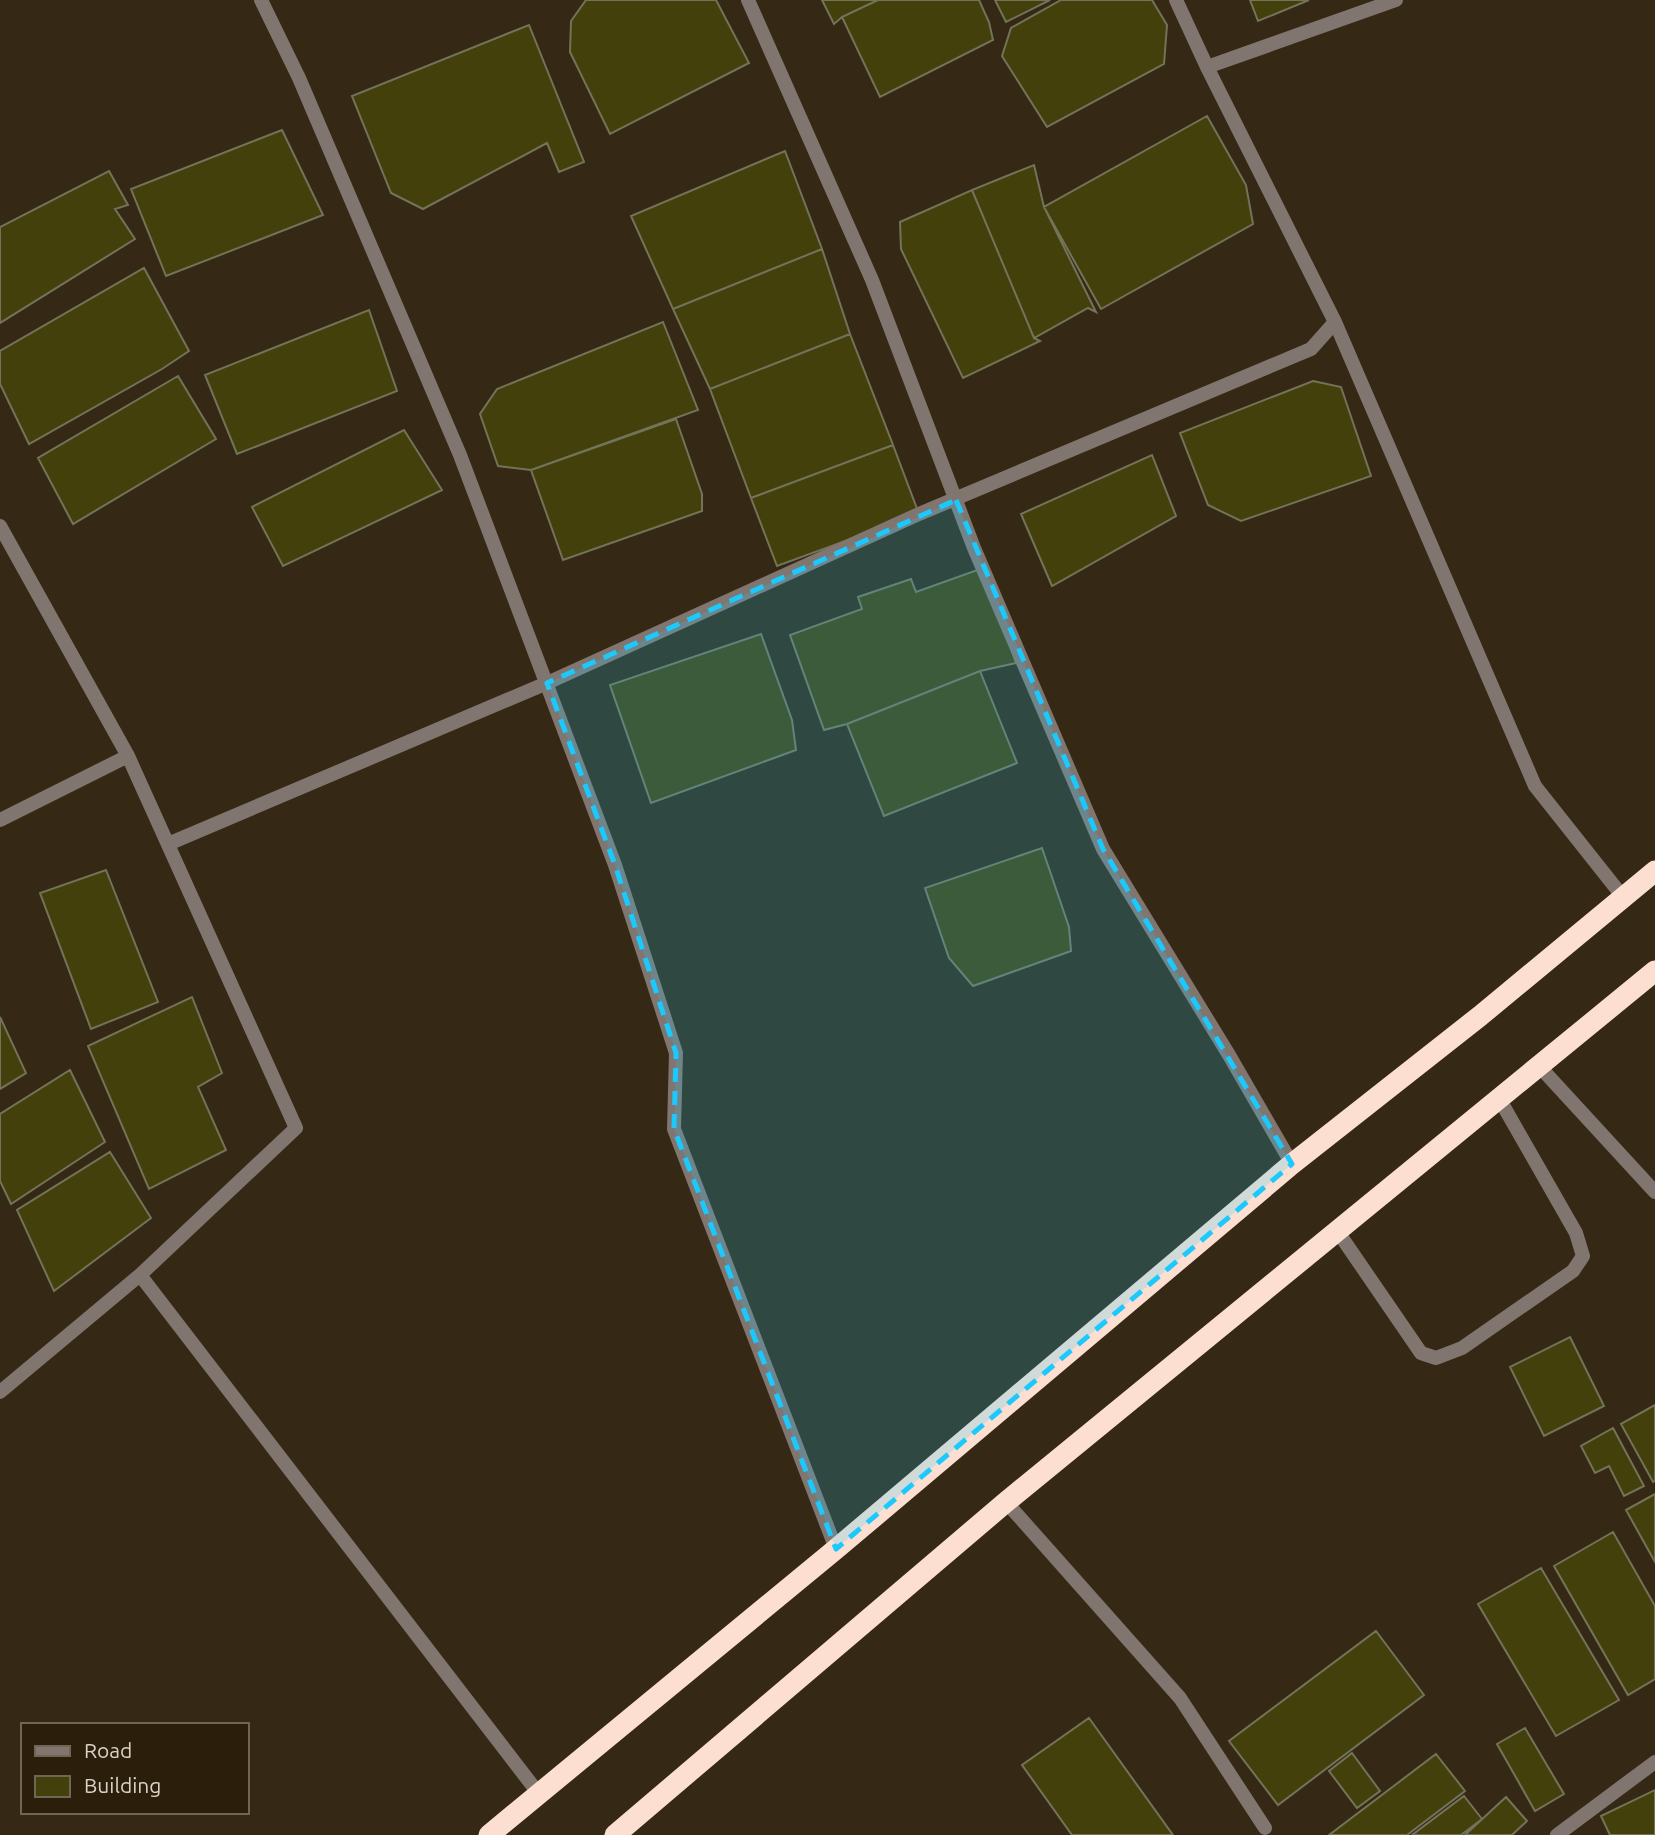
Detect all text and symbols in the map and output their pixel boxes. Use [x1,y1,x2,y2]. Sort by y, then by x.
legend [21,1723,248,1814]
text: Road [84,1738,132,1762]
text: Building [84,1773,161,1797]

